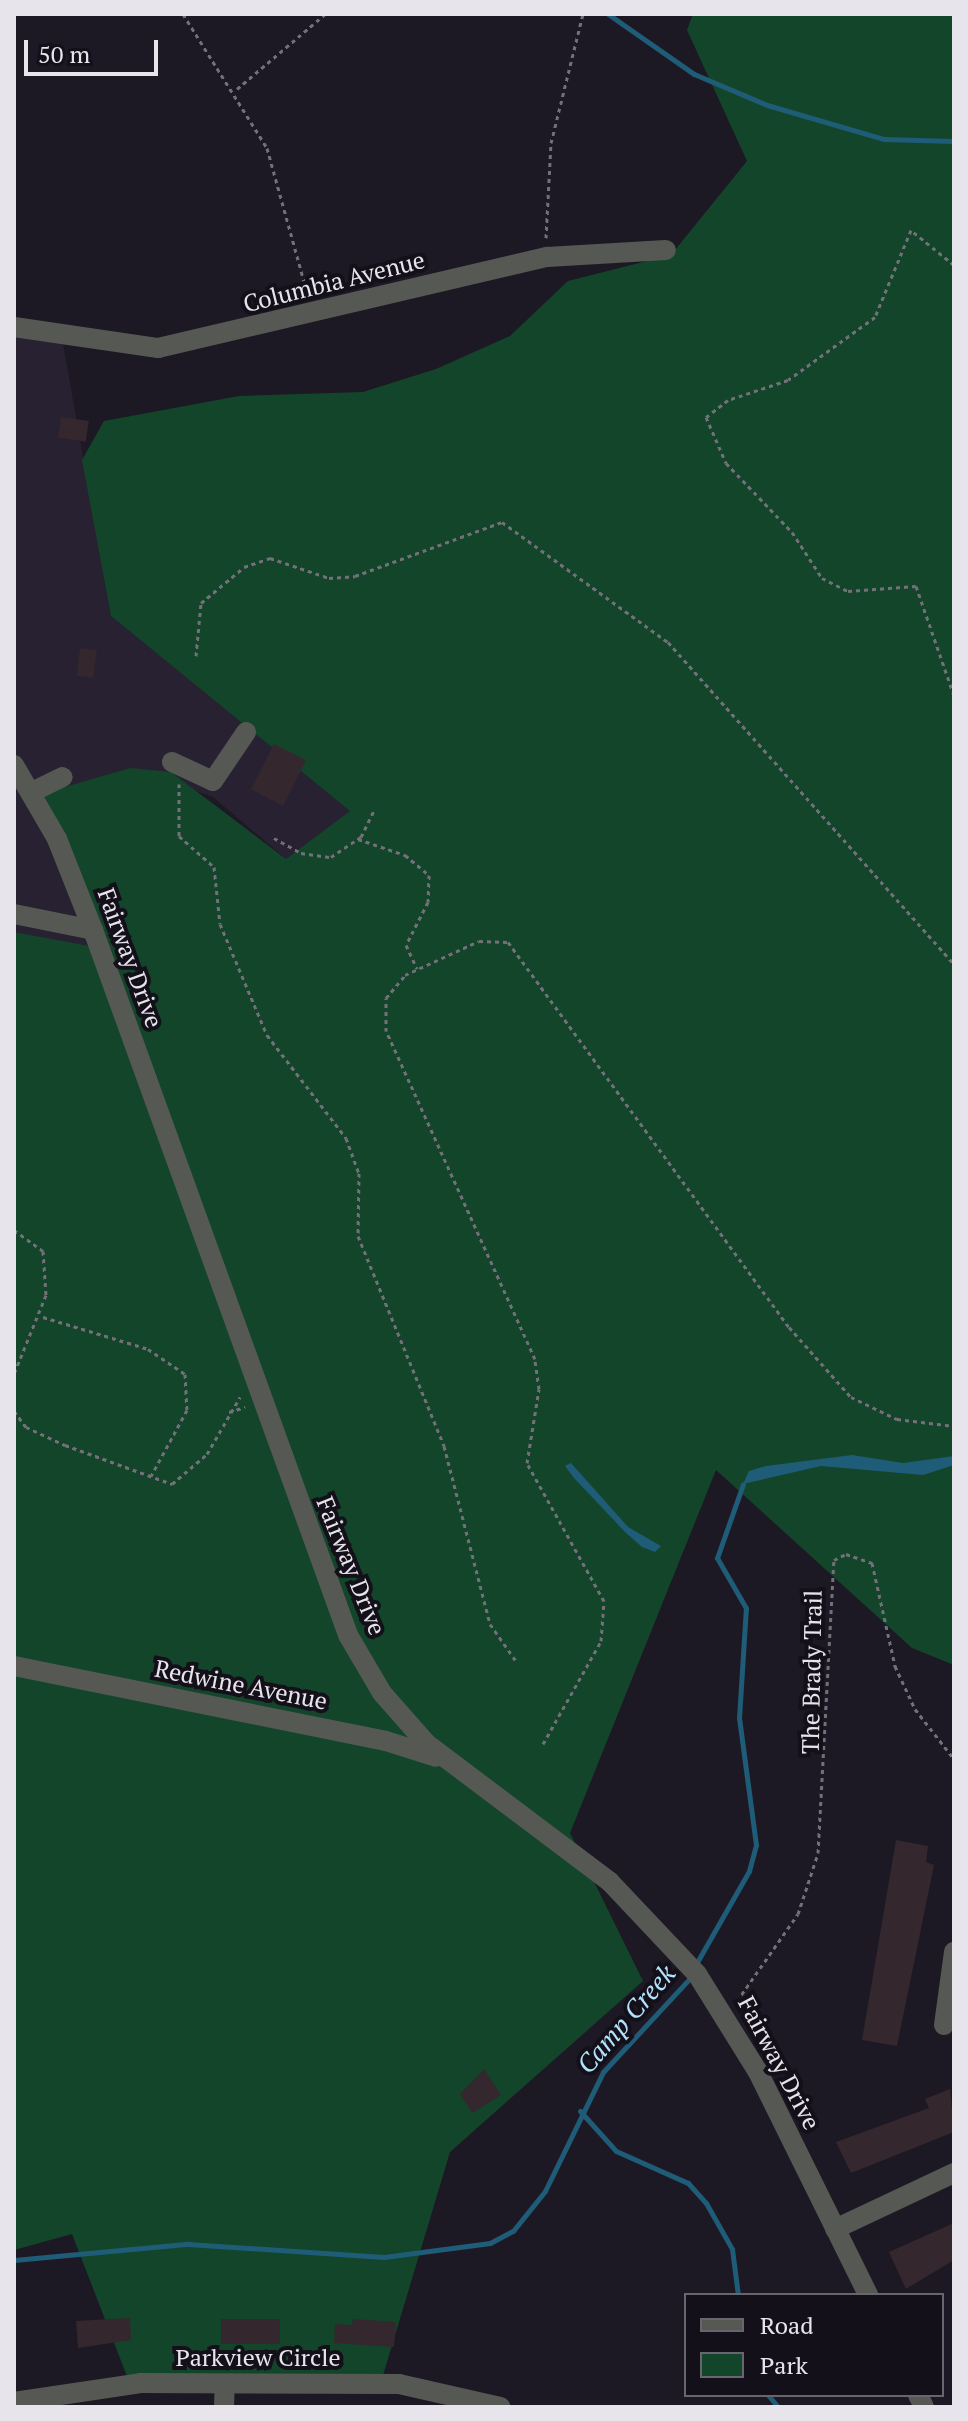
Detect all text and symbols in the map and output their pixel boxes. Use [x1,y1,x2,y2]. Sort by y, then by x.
scale bar [28,24,162,74]
text: 50 m [38,38,90,70]
street label: Columbia Avenue [240,245,428,319]
street label: Fairway Drive [91,884,169,1032]
street label: Fairway Drive [310,1493,392,1639]
street label: The Brady Trail [796,1590,828,1754]
street label: Redwine Avenue [152,1654,330,1716]
water label: Camp Creek [570,1958,682,2080]
street label: Fairway Drive [732,1991,826,2135]
legend [684,2293,944,2397]
text: Road [760,2309,814,2341]
street label: Parkview Circle [175,2344,341,2372]
text: Park [760,2349,808,2381]

